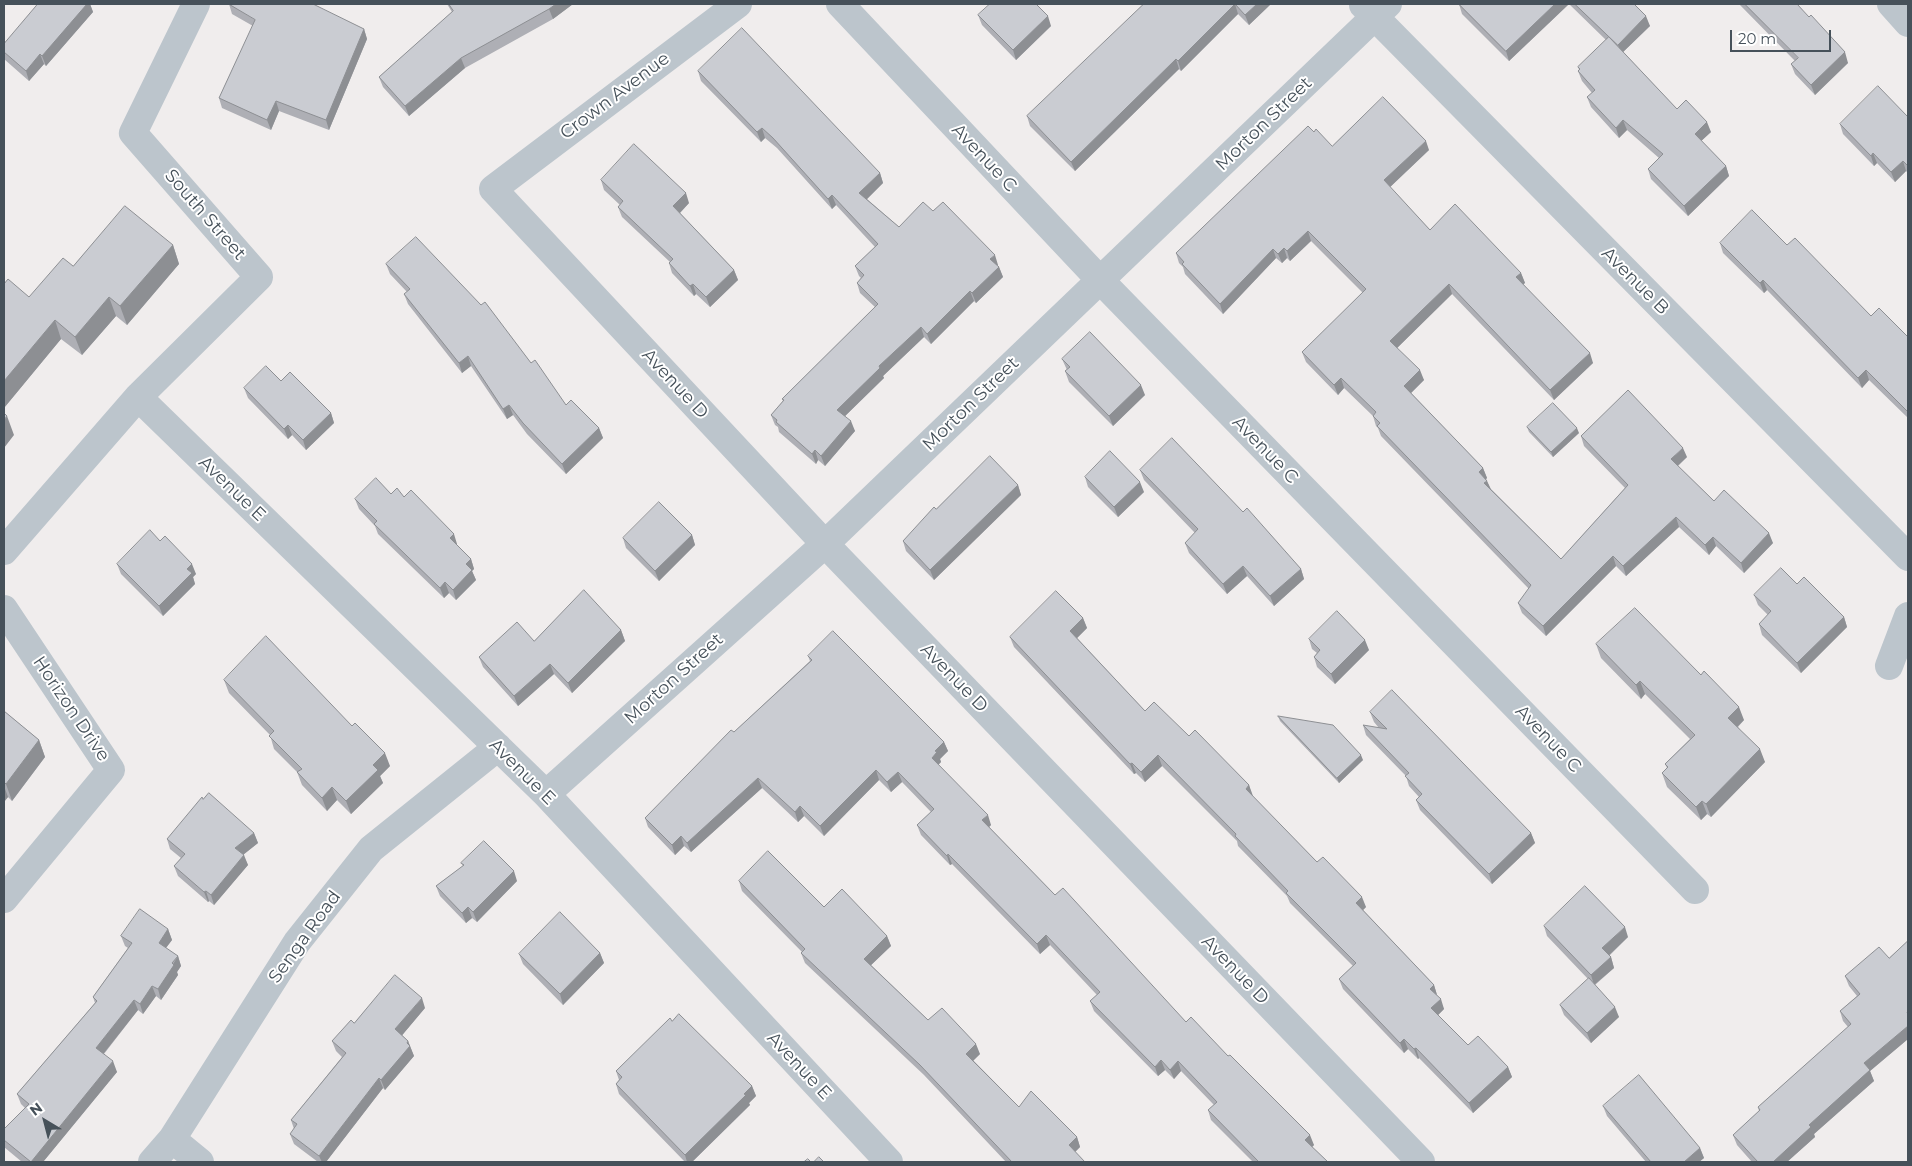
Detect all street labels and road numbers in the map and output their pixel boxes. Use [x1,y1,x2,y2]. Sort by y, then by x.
street label: Crown Avenue [556,48,674,144]
street label: Morton Street [1211,73,1317,175]
street label: Avenue C [947,119,1021,197]
street label: South Street [160,165,250,265]
street label: Avenue B [1597,243,1673,319]
street label: Avenue D [637,345,713,423]
street label: Morton Street [918,353,1024,455]
street label: Avenue C [1228,412,1302,488]
street label: Avenue E [194,452,270,526]
street label: Morton Street [620,629,728,729]
street label: Avenue D [916,639,992,717]
street label: Horizon Drive [28,652,114,766]
street label: Avenue C [1511,701,1585,777]
street label: Avenue E [484,734,560,810]
street label: Senga Road [264,887,346,987]
street label: Avenue D [1197,931,1273,1009]
street label: Avenue E [762,1028,836,1104]

